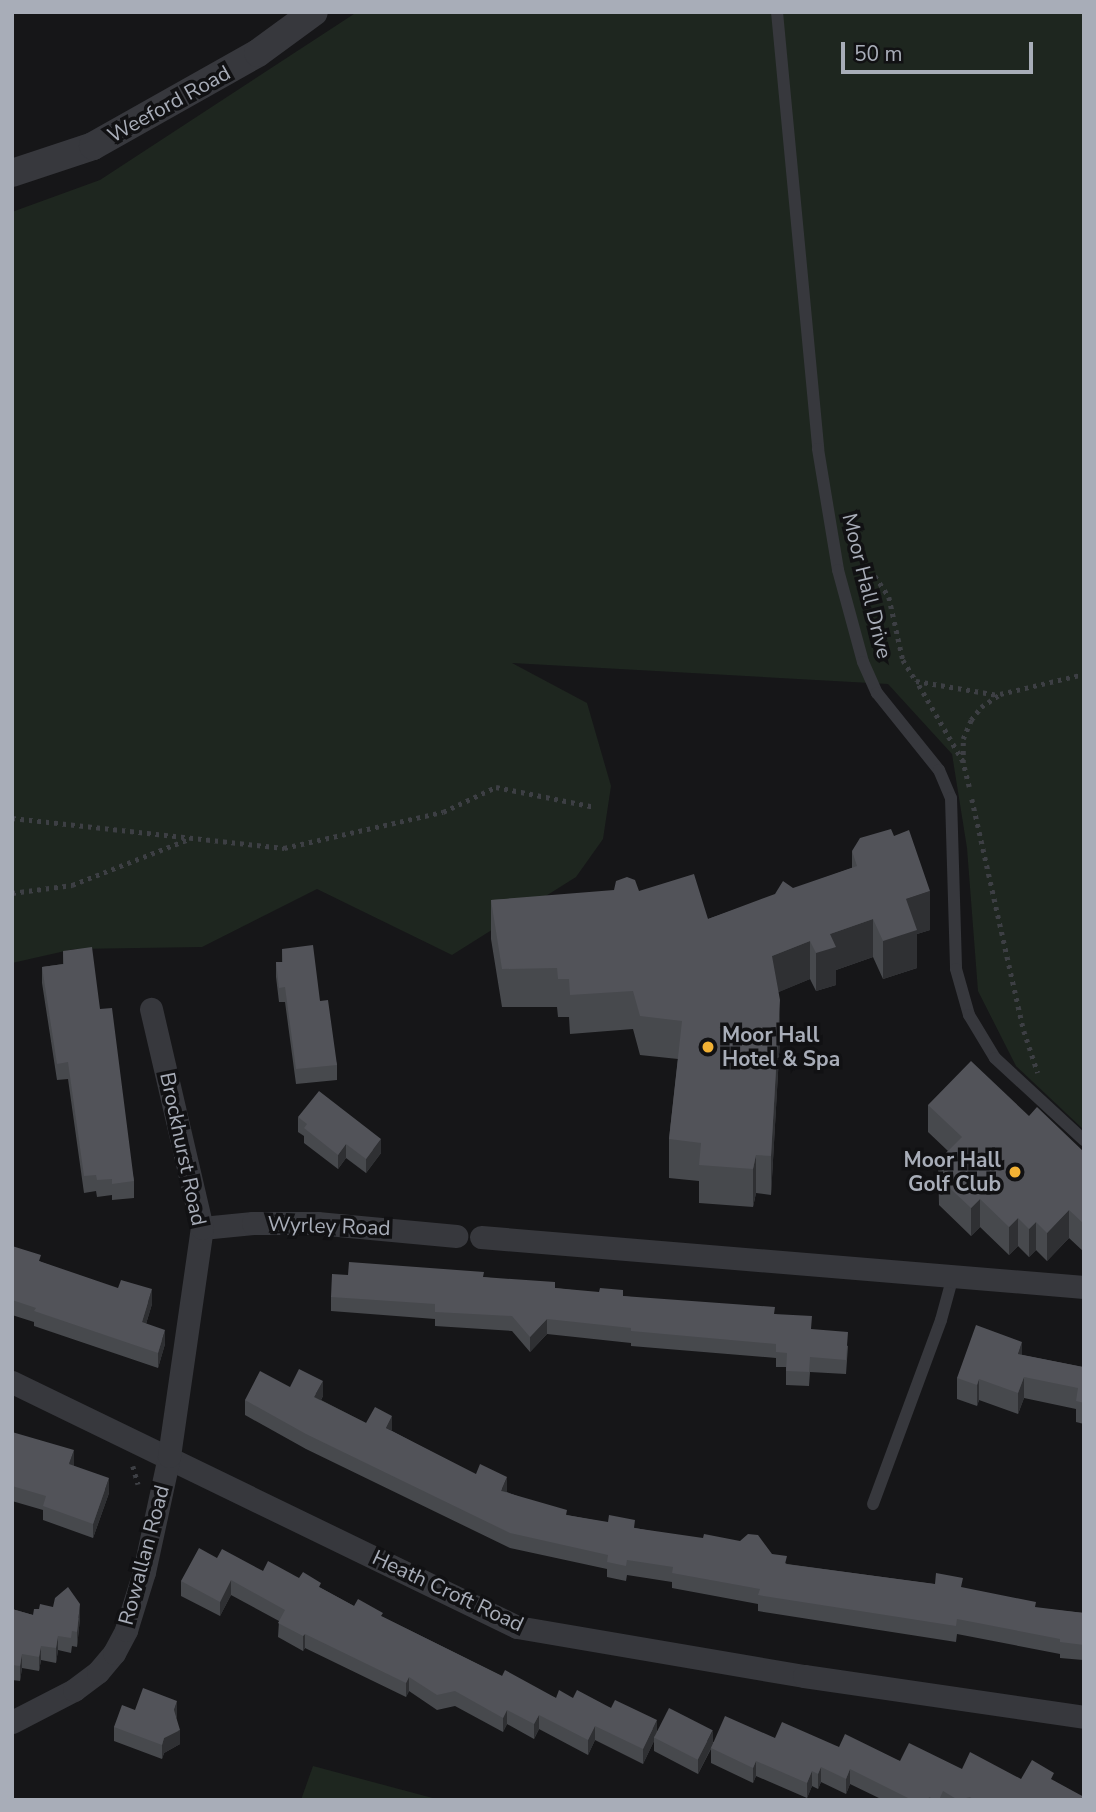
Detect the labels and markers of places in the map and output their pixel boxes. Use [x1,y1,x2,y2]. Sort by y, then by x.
place label: Moor Hall Hotel & Spa [722,1022,840,1072]
marker: Moor Hall Hotel & Spa [700,1039,716,1055]
place label: Moor Hall Golf Club [904,1147,1001,1197]
marker: Moor Hall Golf Club [1007,1164,1023,1180]

